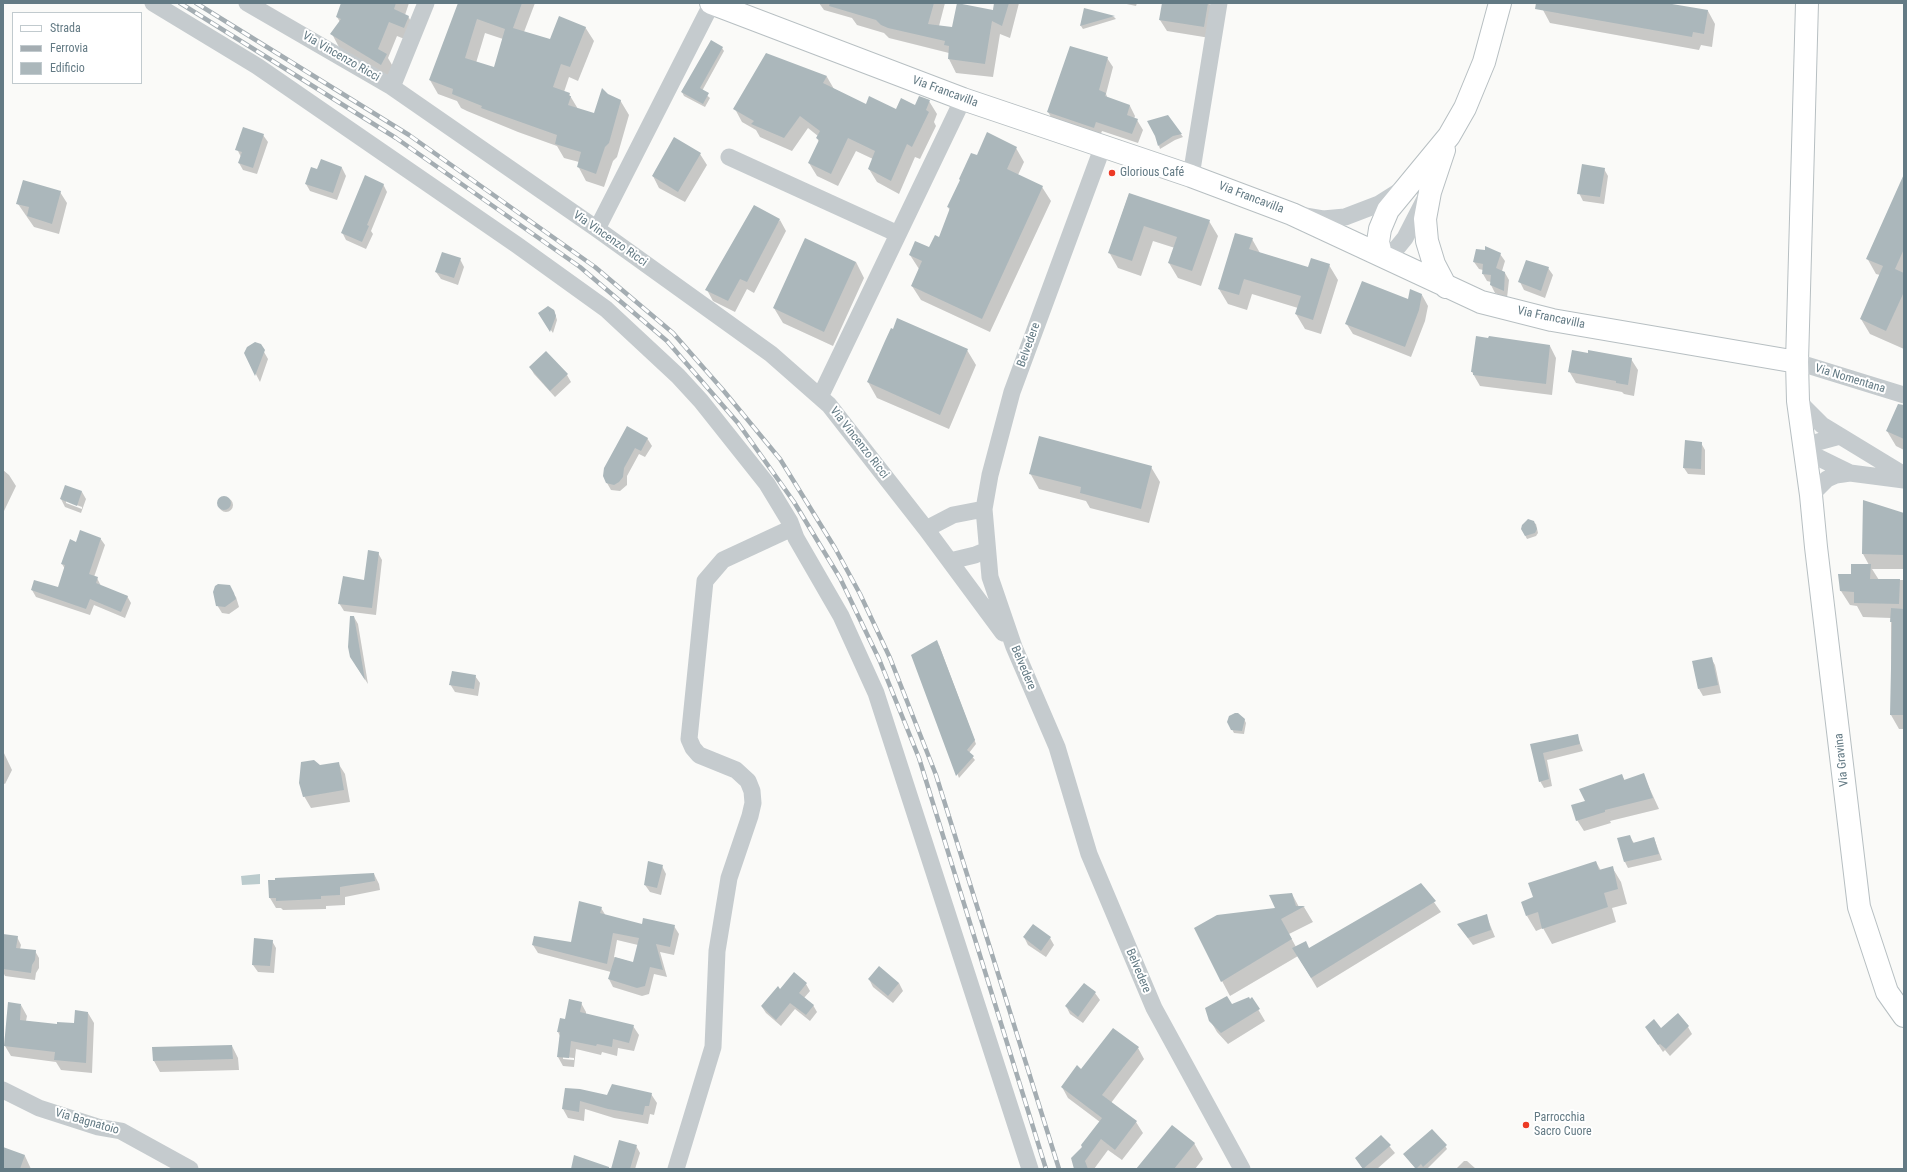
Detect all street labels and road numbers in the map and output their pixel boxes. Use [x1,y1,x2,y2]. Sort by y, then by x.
street label: Via Vincenzo Ricci [300,29,382,85]
street label: Via Francavilla [910,73,980,111]
street label: Via Francavilla [1216,179,1286,217]
street label: Via Vincenzo Ricci [570,208,650,270]
street label: Via Francavilla [1516,304,1586,332]
street label: Belvedere [1014,321,1044,369]
street label: Via Nomentana [1813,361,1887,397]
street label: Via Vincenzo Ricci [826,404,892,482]
street label: Belvedere [1007,644,1039,692]
street label: Via Gravina [1832,733,1852,787]
street label: Belvedere [1122,947,1154,995]
street label: Via Bagnatoio [53,1106,121,1138]

